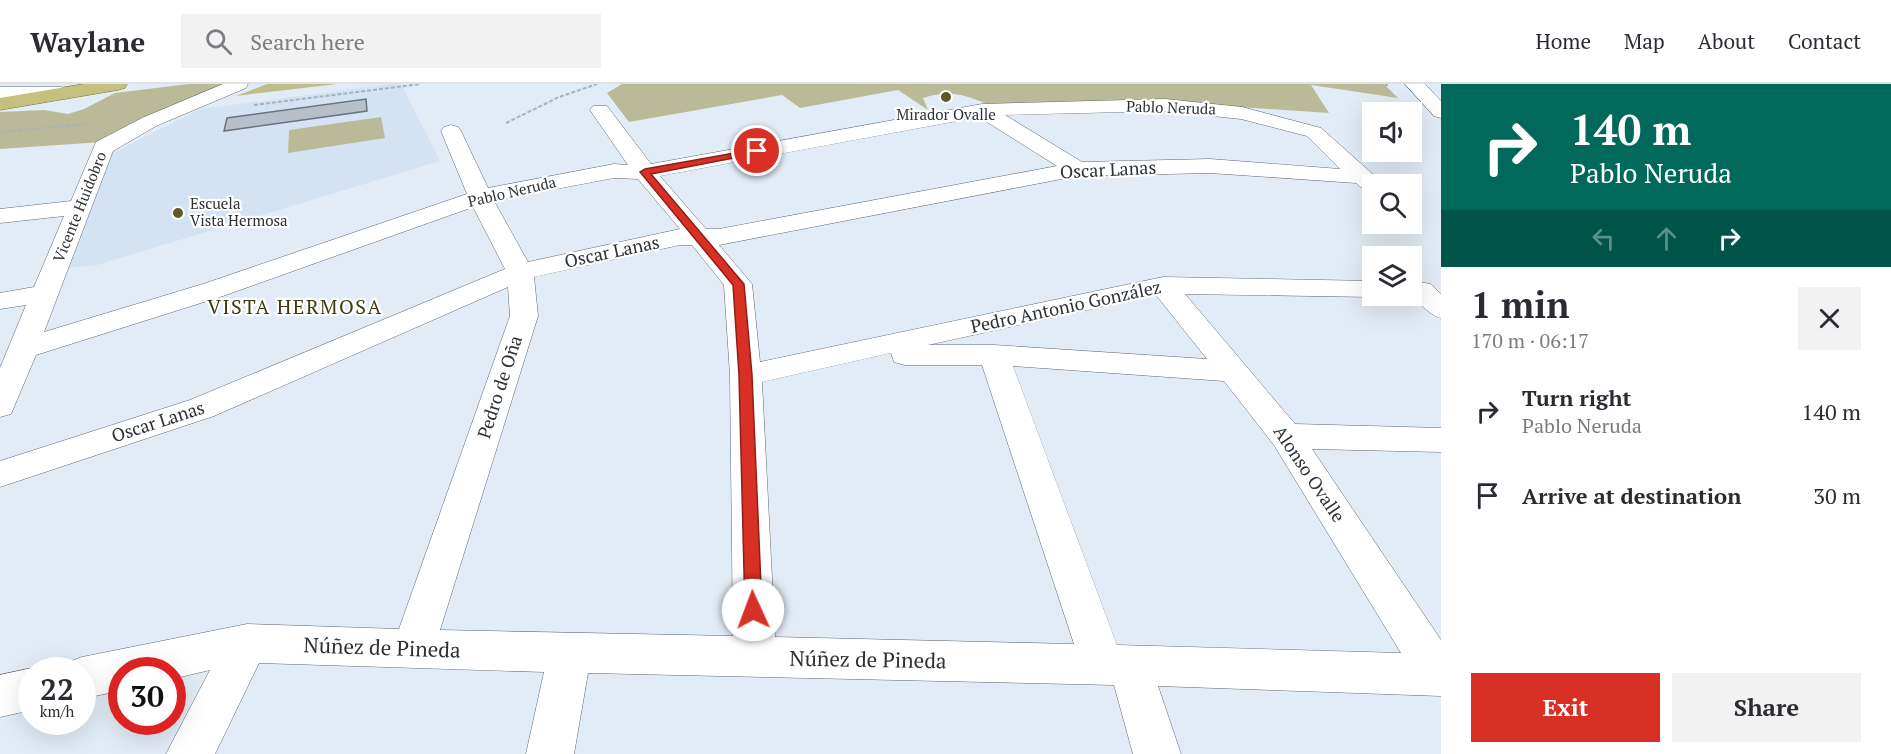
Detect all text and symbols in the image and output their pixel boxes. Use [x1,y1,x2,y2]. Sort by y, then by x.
search box [181,14,601,68]
text: Waylane [30,23,145,60]
icon: search [202,25,235,58]
text: Search here [250,27,365,56]
text: Home [1535,27,1591,55]
text: Map [1624,27,1665,55]
text: About [1698,27,1755,55]
text: Contact [1788,27,1861,55]
marker: Mirador Ovalle [939,90,953,104]
street label: Pablo Neruda [1126,95,1217,119]
text: 140 m [1570,101,1691,157]
map controls [1362,102,1422,306]
button: sound [1362,102,1422,162]
place label: Mirador Ovalle [896,104,996,124]
icon: right [1471,108,1549,186]
pin [731,125,782,176]
icon: arrive [740,134,773,167]
street label: Vicente Huidobro [48,148,110,265]
street label: Oscar Lanas [1059,154,1157,184]
text: Pablo Neruda [1570,155,1732,191]
street label: Pablo Neruda [466,171,558,211]
button: search [1362,174,1422,234]
place label: Escuela Vista Hermosa [190,193,288,230]
marker: Escuela Vista Hermosa [171,206,185,220]
icon: left [1587,222,1620,255]
icon: ahead [1650,222,1683,255]
icon: right [1713,222,1746,255]
street label: Oscar Lanas [562,229,661,273]
button: layers [1362,246,1422,306]
street label: Pedro Antonio González [968,274,1163,338]
text: 1 min [1471,281,1569,328]
button: close [1798,287,1861,350]
district label: VISTA HERMOSA [207,293,383,320]
text: 170 m · 06:17 [1471,327,1589,354]
street label: Pedro de Oña [471,332,527,441]
text: Turn right [1522,383,1631,412]
street label: Oscar Lanas [108,395,207,447]
icon: right [1471,395,1504,428]
text: 140 m [1801,397,1861,426]
text: Pablo Neruda [1522,412,1642,439]
street label: Alonso Ovalle [1269,420,1351,527]
icon: arrive [1471,479,1504,512]
text: Arrive at destination [1522,481,1741,510]
text: 30 m [1813,481,1861,510]
position arrow [721,578,785,642]
street label: Núñez de Pineda [303,630,461,664]
street label: Núñez de Pineda [789,644,947,674]
speed limit sign: 30 [108,657,186,735]
text: 22 [40,669,74,709]
button: Exit [1471,673,1660,742]
button: Share [1672,673,1861,742]
text: km/h [40,701,74,721]

